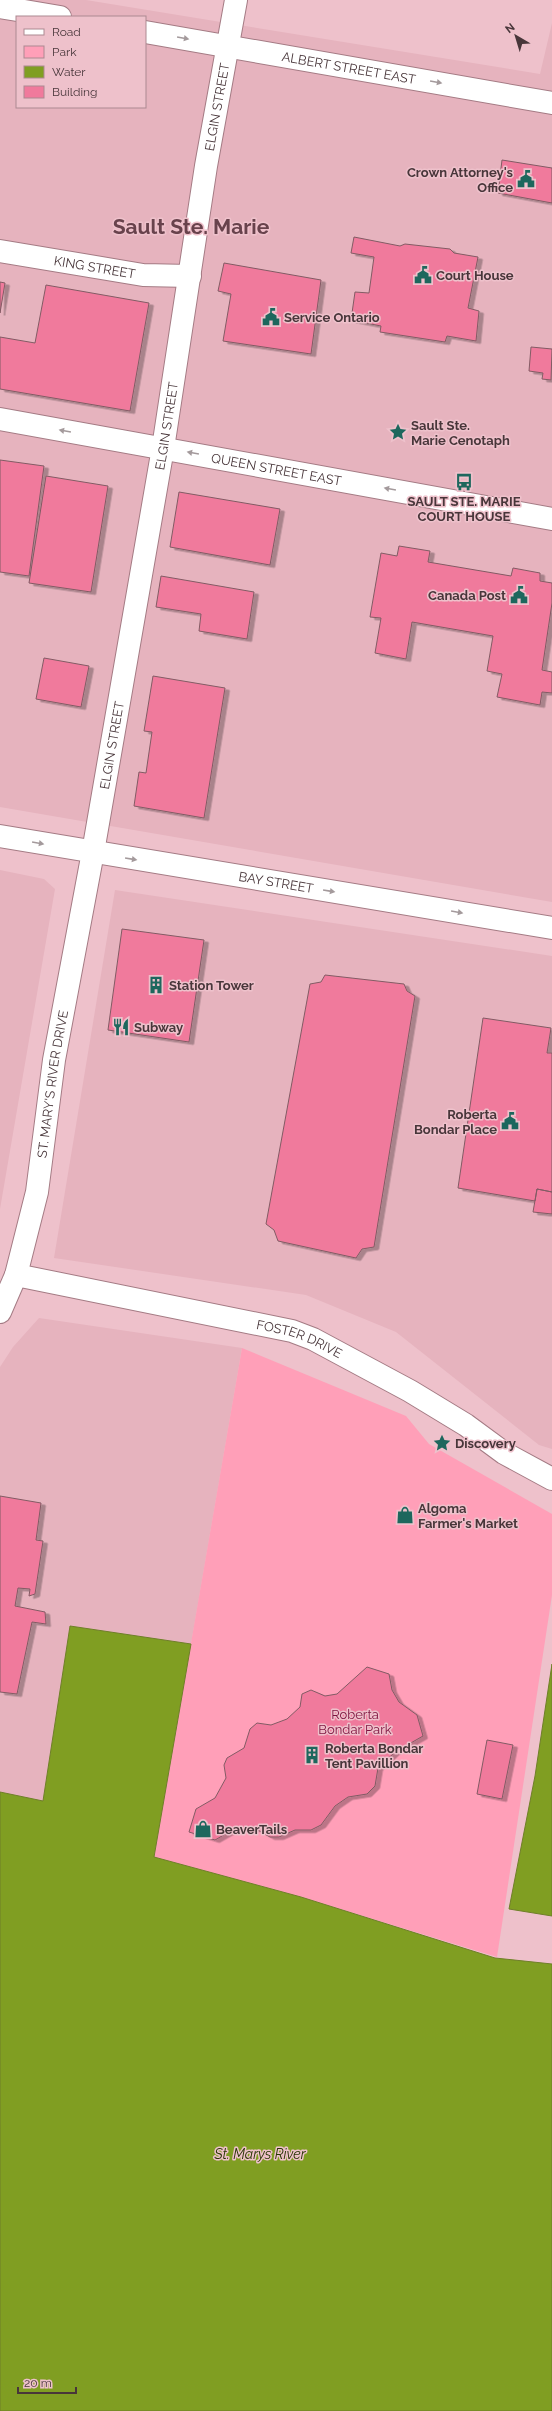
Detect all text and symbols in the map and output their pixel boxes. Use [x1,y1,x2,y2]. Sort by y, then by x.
legend [16,16,146,108]
north arrow [496,16,536,56]
text: N [503,21,517,36]
text: Road [52,25,81,39]
one-way arrow [177,35,190,41]
text: Park [52,45,77,59]
street label: ALBERT STREET EAST [281,49,417,87]
street label: ELGIN STREET [202,62,232,152]
text: Water [52,65,86,79]
one-way arrow [429,80,442,86]
text: Building [52,85,98,99]
place label: Crown Attorney's Office [407,165,514,195]
public building icon: Crown Attorney's Office [516,169,536,189]
district label: Sault Ste. Marie [113,214,270,239]
street label: KING STREET [53,253,137,282]
public building icon: Court House [413,265,433,285]
place label: Court House [436,268,514,283]
public building icon: Service Ontario [261,307,281,327]
place label: Service Ontario [284,310,380,325]
street label: ELGIN STREET [152,381,181,471]
place label: Sault Ste. Marie Cenotaph [411,418,510,448]
place icon: Sault Ste. Marie Cenotaph [388,422,408,442]
one-way arrow [59,427,71,433]
one-way arrow [187,450,199,456]
street label: QUEEN STREET EAST [210,450,343,489]
bus stop icon: SAULT STE. MARIE COURT HOUSE [454,472,474,492]
one-way arrow [384,486,396,492]
place label: SAULT STE. MARIE COURT HOUSE [408,494,521,524]
public building icon: Canada Post [509,585,529,605]
place label: Canada Post [428,588,506,603]
street label: ELGIN STREET [97,700,127,791]
one-way arrow [32,840,45,846]
one-way arrow [125,856,138,862]
street label: BAY STREET [238,869,315,896]
one-way arrow [323,888,335,894]
one-way arrow [451,909,463,915]
building icon: Station Tower [146,975,166,995]
place label: Station Tower [169,978,254,993]
street label: ST. MARY'S RIVER DRIVE [34,1009,71,1159]
restaurant icon: Subway [111,1017,131,1037]
place label: Subway [134,1020,183,1035]
place label: Roberta Bondar Place [414,1107,498,1137]
public building icon: Roberta Bondar Place [500,1111,520,1131]
street label: FOSTER DRIVE [255,1317,345,1361]
place icon: Discovery [432,1433,452,1453]
place label: Discovery [455,1436,516,1451]
place label: Algoma Farmer's Market [418,1501,518,1531]
shop icon: Algoma Farmer's Market [395,1505,415,1525]
park label: Roberta Bondar Park [318,1707,392,1737]
place label: Roberta Bondar Tent Pavillion [325,1741,423,1771]
building icon: Roberta Bondar Tent Pavillion [302,1745,322,1765]
shop icon: BeaverTails [193,1819,213,1839]
place label: BeaverTails [216,1822,288,1837]
water label: St. Marys River [213,2146,307,2162]
scale bar [18,2369,76,2395]
text: 20 m [24,2376,52,2390]

